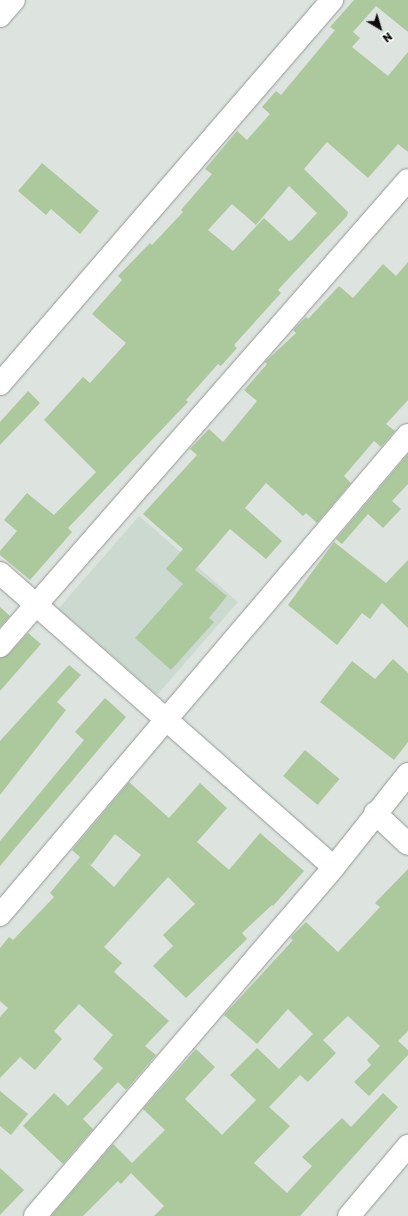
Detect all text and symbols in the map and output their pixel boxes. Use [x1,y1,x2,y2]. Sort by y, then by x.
north arrow [360,8,400,48]
text: N [380,30,395,46]

